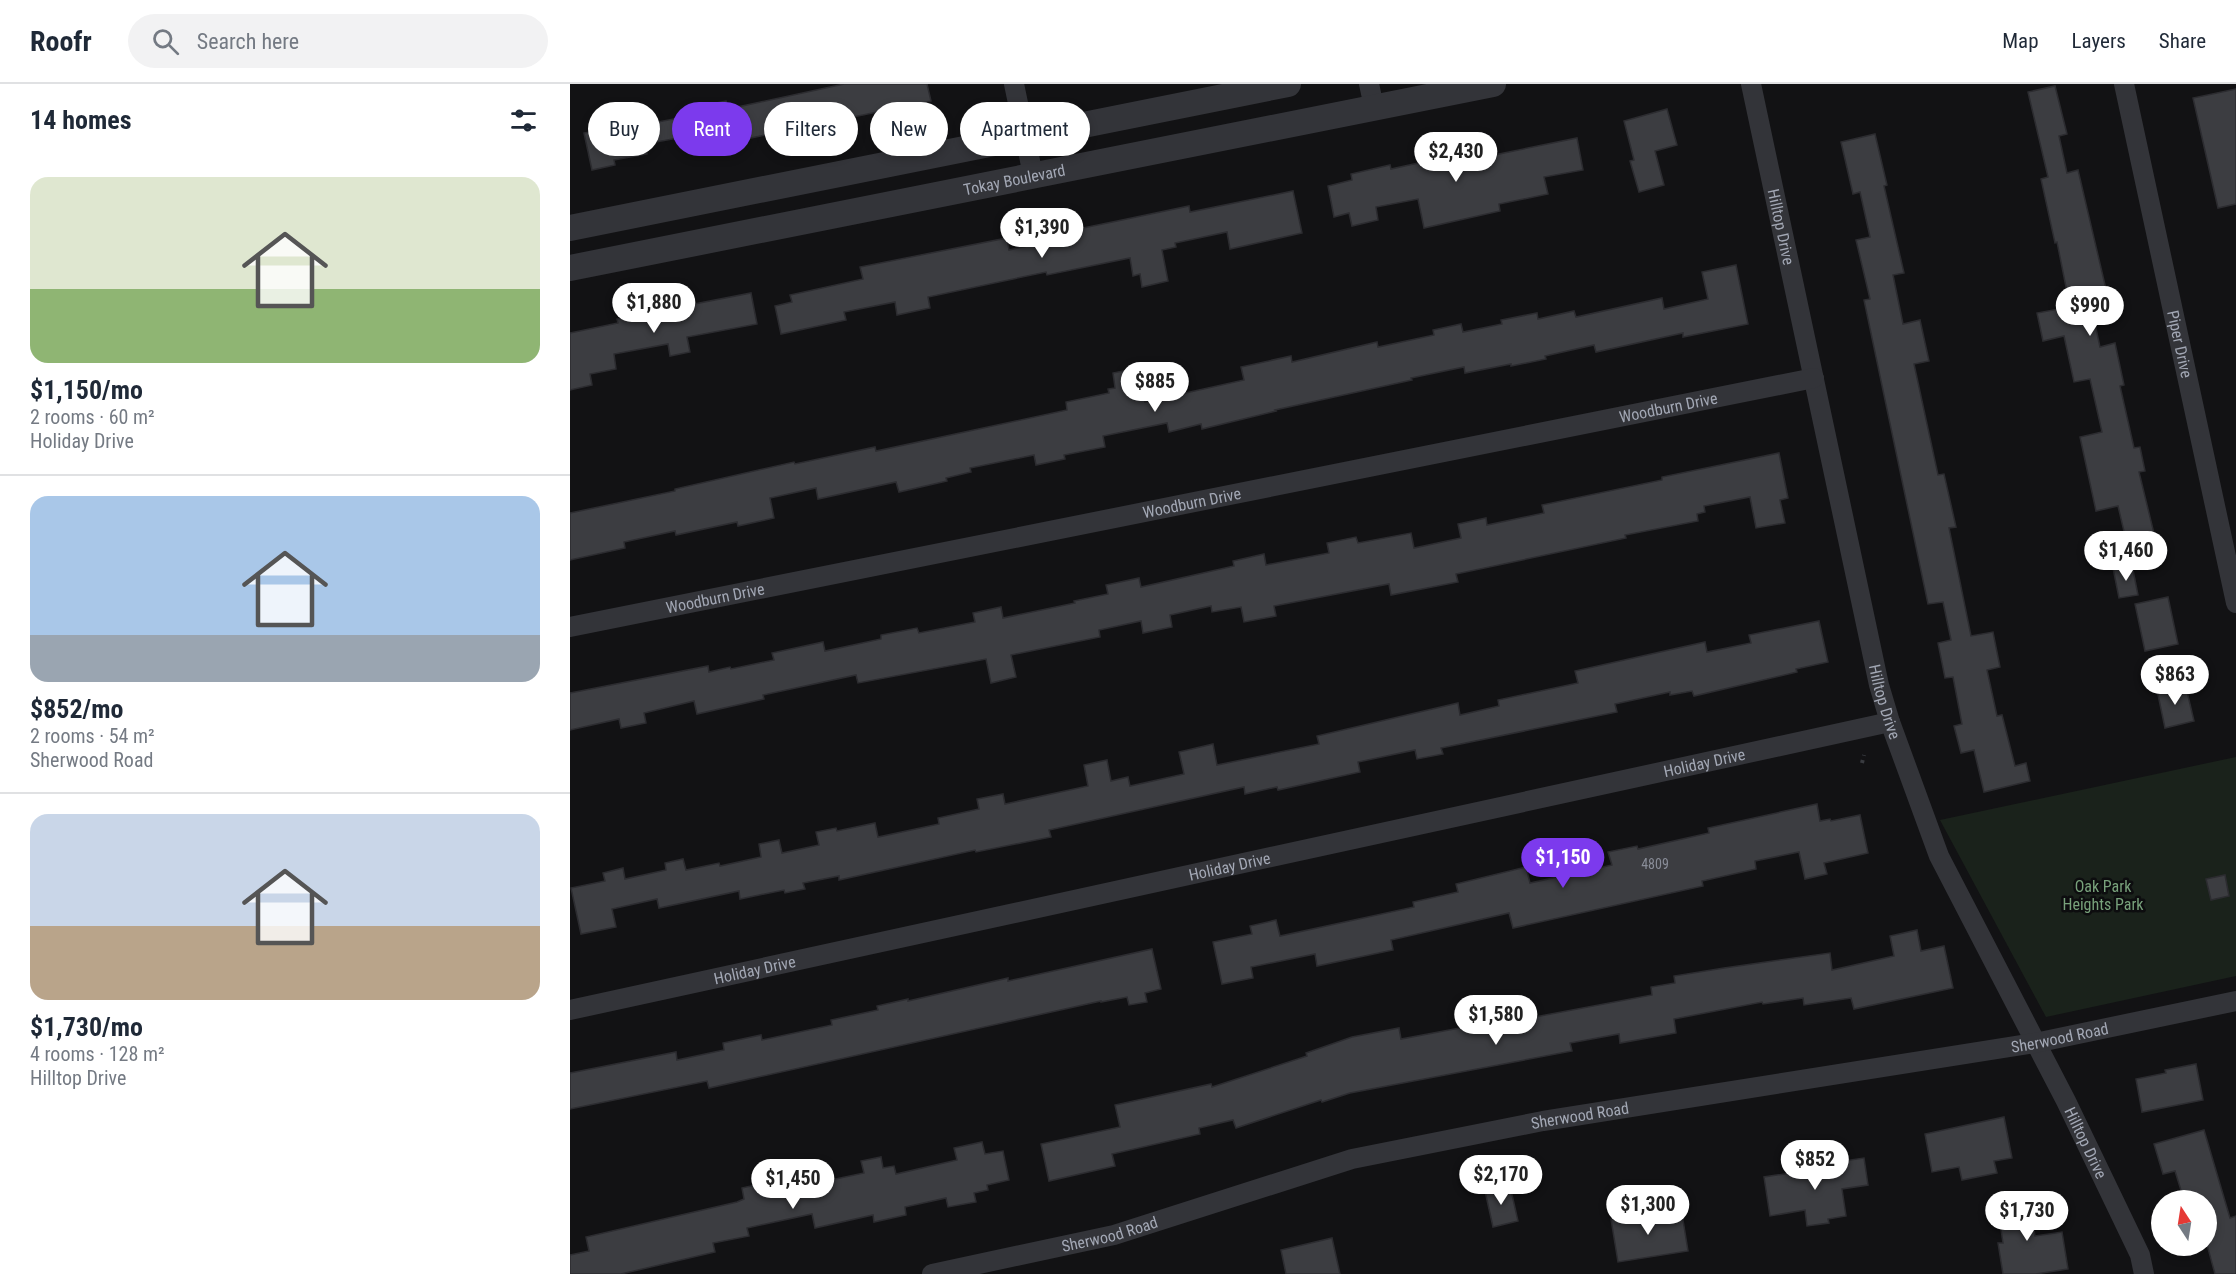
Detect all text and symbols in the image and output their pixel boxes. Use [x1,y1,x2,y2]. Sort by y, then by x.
search box [128,14,548,68]
text: Roofr [30,25,92,58]
icon: search [149,25,182,58]
text: Search here [197,29,299,54]
text: Map [2002,29,2039,53]
text: Layers [2072,29,2126,53]
text: Share [2159,29,2206,53]
chip: Buy [588,102,660,156]
chip: Rent [672,102,752,156]
chip: Filters [764,102,858,156]
chip: New [870,102,948,156]
chip: Apartment [960,102,1090,156]
icon: filters [507,104,540,137]
text: 14 homes [30,105,132,135]
pin: $2,430 [1407,132,1505,183]
text: $2,430 [1428,139,1484,163]
street label: Tokay Boulevard [962,160,1067,199]
street label: Hilltop Drive [1764,187,1799,266]
pin: $1,390 [993,208,1091,259]
text: $1,390 [1014,215,1070,239]
icon: home [231,216,339,324]
pin: $1,880 [605,283,703,334]
pin: $990 [2054,286,2126,337]
text: $1,880 [626,290,682,314]
text: $990 [2070,293,2110,317]
street label: Piper Drive [2164,309,2197,379]
pin: $885 [1119,362,1191,413]
text: $885 [1135,369,1175,393]
text: $1,150/mo [30,375,143,405]
street label: Woodburn Drive [1617,388,1719,426]
text: 2 rooms · 60 m² [30,405,155,429]
text: Holiday Drive [30,429,134,453]
street label: Woodburn Drive [1141,483,1242,522]
pin: $1,460 [2077,531,2175,582]
icon: home [231,535,339,643]
text: $1,460 [2098,538,2154,562]
street label: Woodburn Drive [664,579,766,617]
pin: $863 [2139,655,2211,706]
street label: Hilltop Drive [1865,662,1905,742]
text: $863 [2155,662,2195,686]
text: $852/mo [30,694,123,724]
text: 2 rooms · 54 m² [30,724,155,748]
street label: Holiday Drive [1662,744,1747,781]
text: Sherwood Road [30,748,153,772]
pin: $1,150 [1514,838,1612,889]
text: $1,150 [1535,845,1591,869]
street label: Holiday Drive [1187,848,1272,884]
icon: home [231,853,339,961]
house number: 4809 [1641,856,1669,872]
park label: Oak Park Heights Park [2063,877,2144,914]
street label: Holiday Drive [712,952,797,988]
pin: $1,580 [1447,995,1545,1046]
text: $1,580 [1468,1002,1524,1026]
text: $1,730/mo [30,1012,143,1042]
street label: Sherwood Road [2010,1018,2110,1056]
text: 4 rooms · 128 m² [30,1042,165,1066]
text: Hilltop Drive [30,1066,126,1090]
street label: Sherwood Road [1529,1098,1630,1133]
street label: Hilltop Drive [2061,1104,2111,1182]
pin: $852 [1779,1140,1851,1191]
text: $852 [1795,1147,1835,1171]
pin: $2,170 [1452,1155,1550,1206]
pin: $1,450 [744,1159,842,1210]
text: $2,170 [1473,1162,1529,1186]
text: $1,450 [765,1166,821,1190]
pin: $1,300 [1599,1185,1697,1236]
north arrow [2151,1190,2217,1256]
map controls [2151,1190,2217,1256]
pin: $1,730 [1978,1191,2076,1242]
text: $1,300 [1620,1192,1676,1216]
text: $1,730 [1999,1198,2055,1222]
street label: Sherwood Road [1060,1212,1160,1256]

